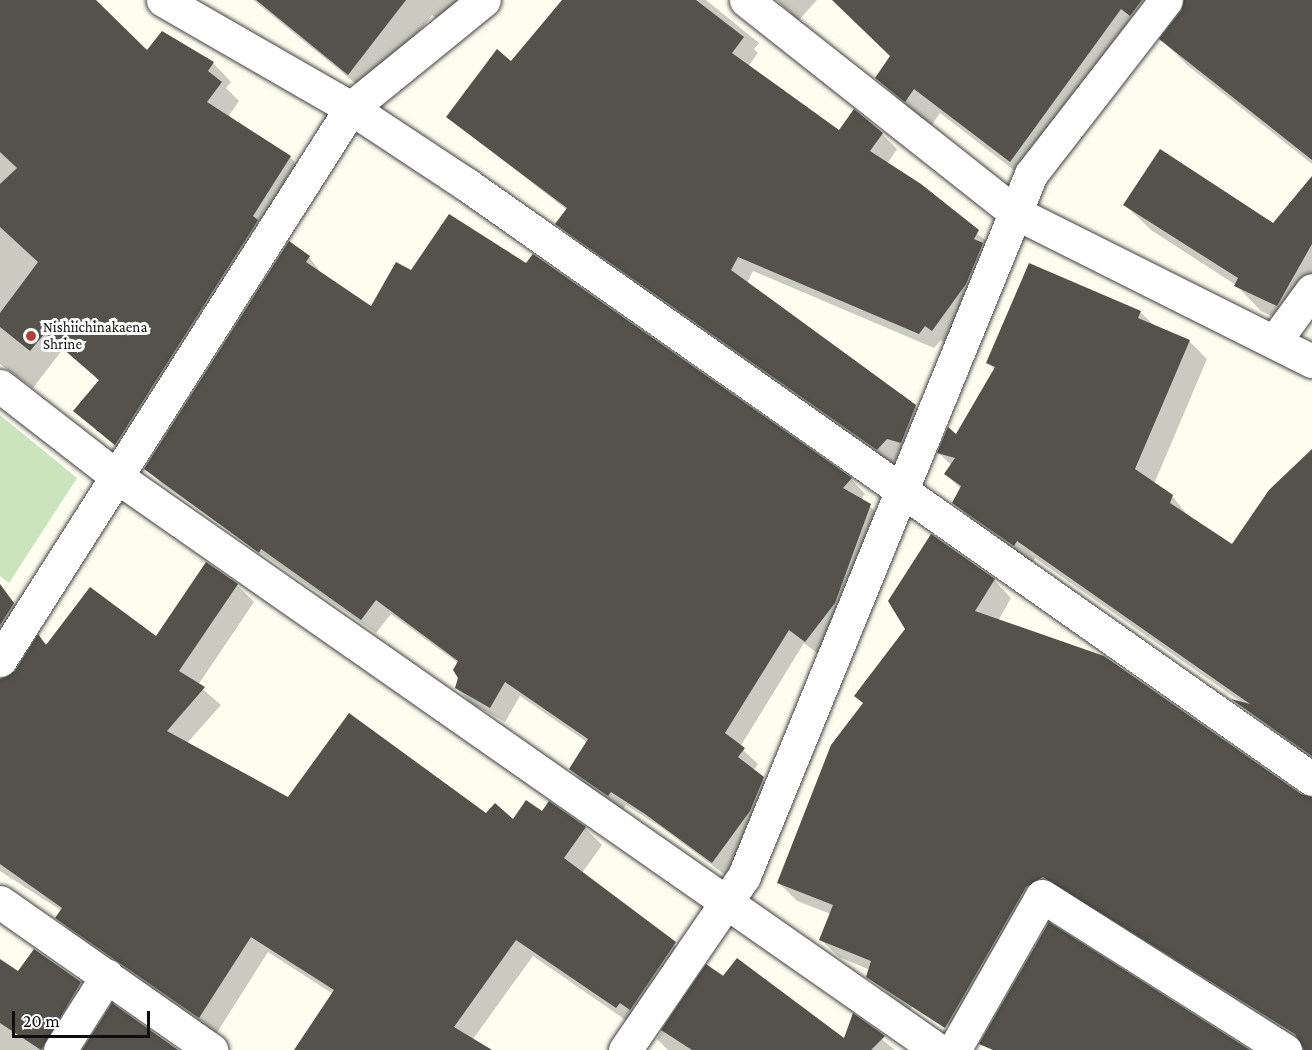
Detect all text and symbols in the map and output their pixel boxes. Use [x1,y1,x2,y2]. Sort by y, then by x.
place label: Nishiichinakaena Shrine [43,318,147,353]
marker: Nishiichinakaena Shrine [24,329,38,343]
scale bar [15,999,153,1037]
text: 20 m [23,1011,60,1031]

